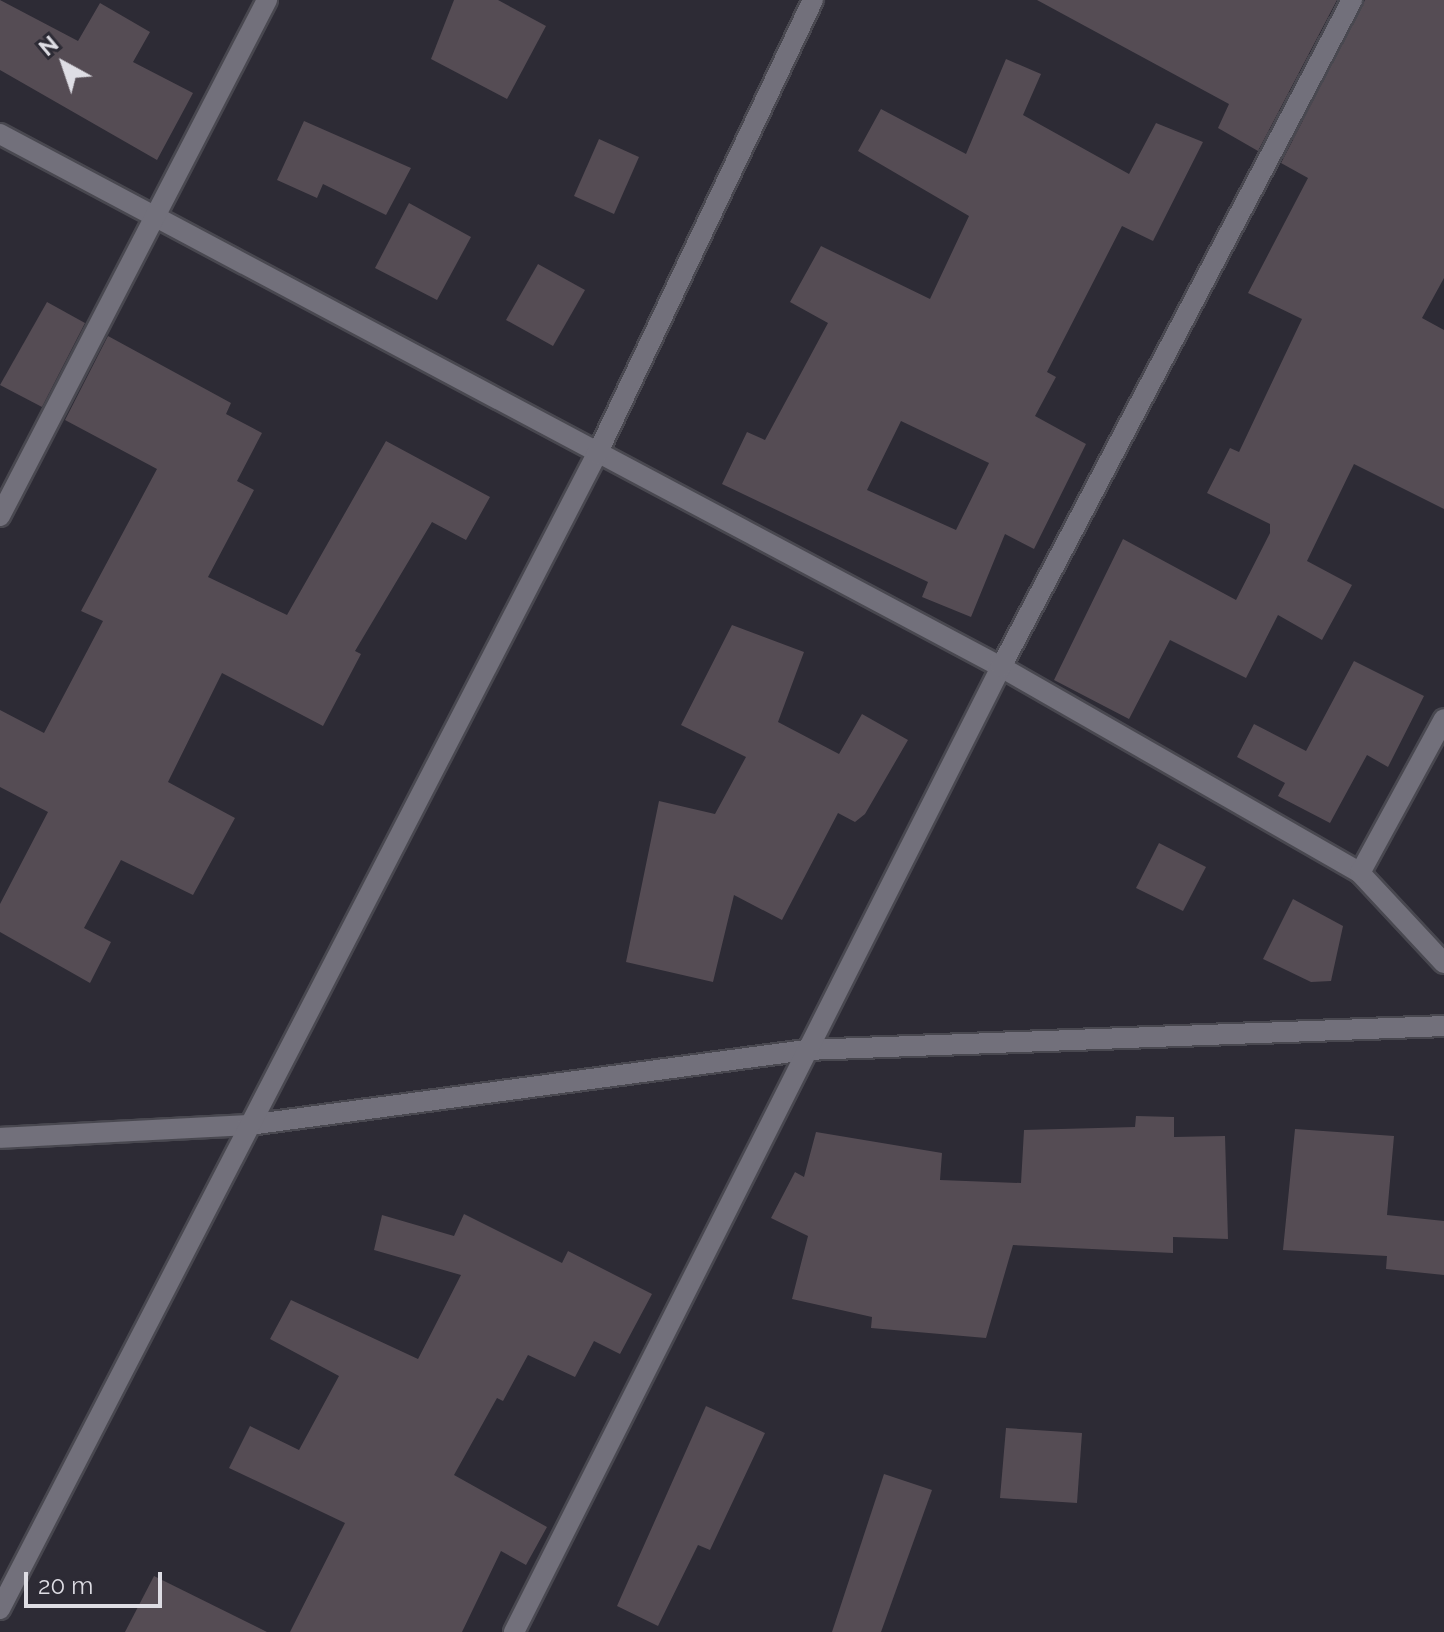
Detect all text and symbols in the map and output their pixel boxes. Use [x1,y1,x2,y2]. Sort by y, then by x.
north arrow [24,24,104,104]
text: N [34,30,63,61]
scale bar [28,1556,166,1606]
text: 20 m [38,1571,93,1600]

